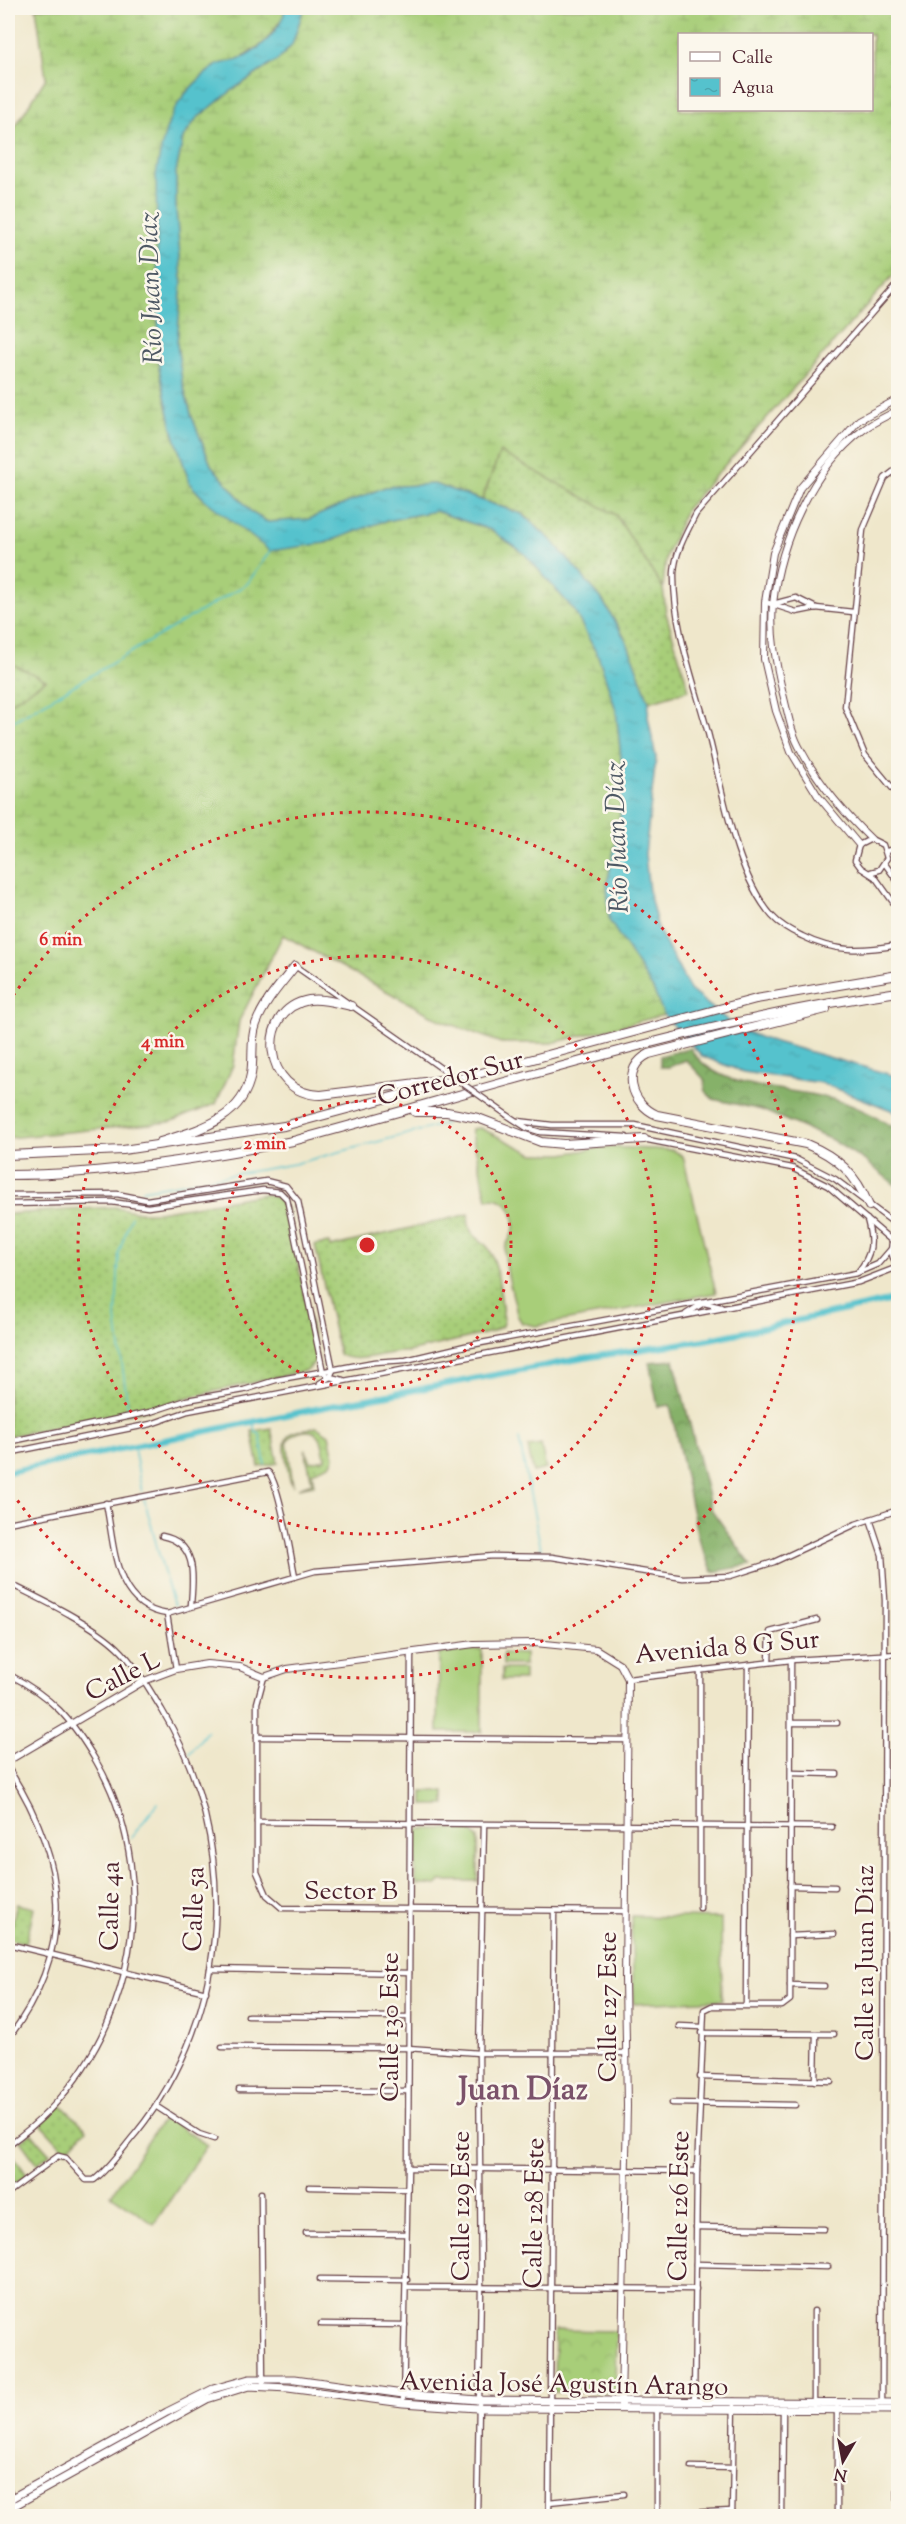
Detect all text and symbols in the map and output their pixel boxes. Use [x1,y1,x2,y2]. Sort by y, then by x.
legend [678,33,873,111]
text: Calle [732,46,773,72]
text: Agua [732,76,774,102]
water label: Río Juan Díaz [130,211,175,365]
water label: Río Juan Díaz [596,760,641,914]
text: 6 min [39,928,83,954]
text: 4 min [140,1030,185,1056]
street label: Corredor Sur [373,1042,528,1117]
text: 2 min [244,1132,287,1158]
centre of rings [357,1235,377,1255]
street label: Avenida 8 G Sur [633,1622,821,1675]
street label: Calle L [79,1642,168,1712]
street label: Calle 4a [92,1861,131,1951]
street label: Calle 1a Juan Díaz [848,1865,885,2061]
street label: Calle 5a [176,1866,215,1952]
street label: Sector B [304,1874,398,1911]
street label: Calle 127 Este [591,1932,628,2082]
street label: Calle 130 Este [373,1952,410,2102]
district label: Juan Díaz [456,2068,588,2114]
street label: Calle 126 Este [661,2130,700,2282]
street label: Calle 129 Este [444,2131,481,2281]
street label: Calle 128 Este [516,2137,555,2289]
street label: Avenida José Agustín Arango [399,2364,729,2407]
north arrow [813,2431,873,2491]
text: N [832,2461,849,2486]

